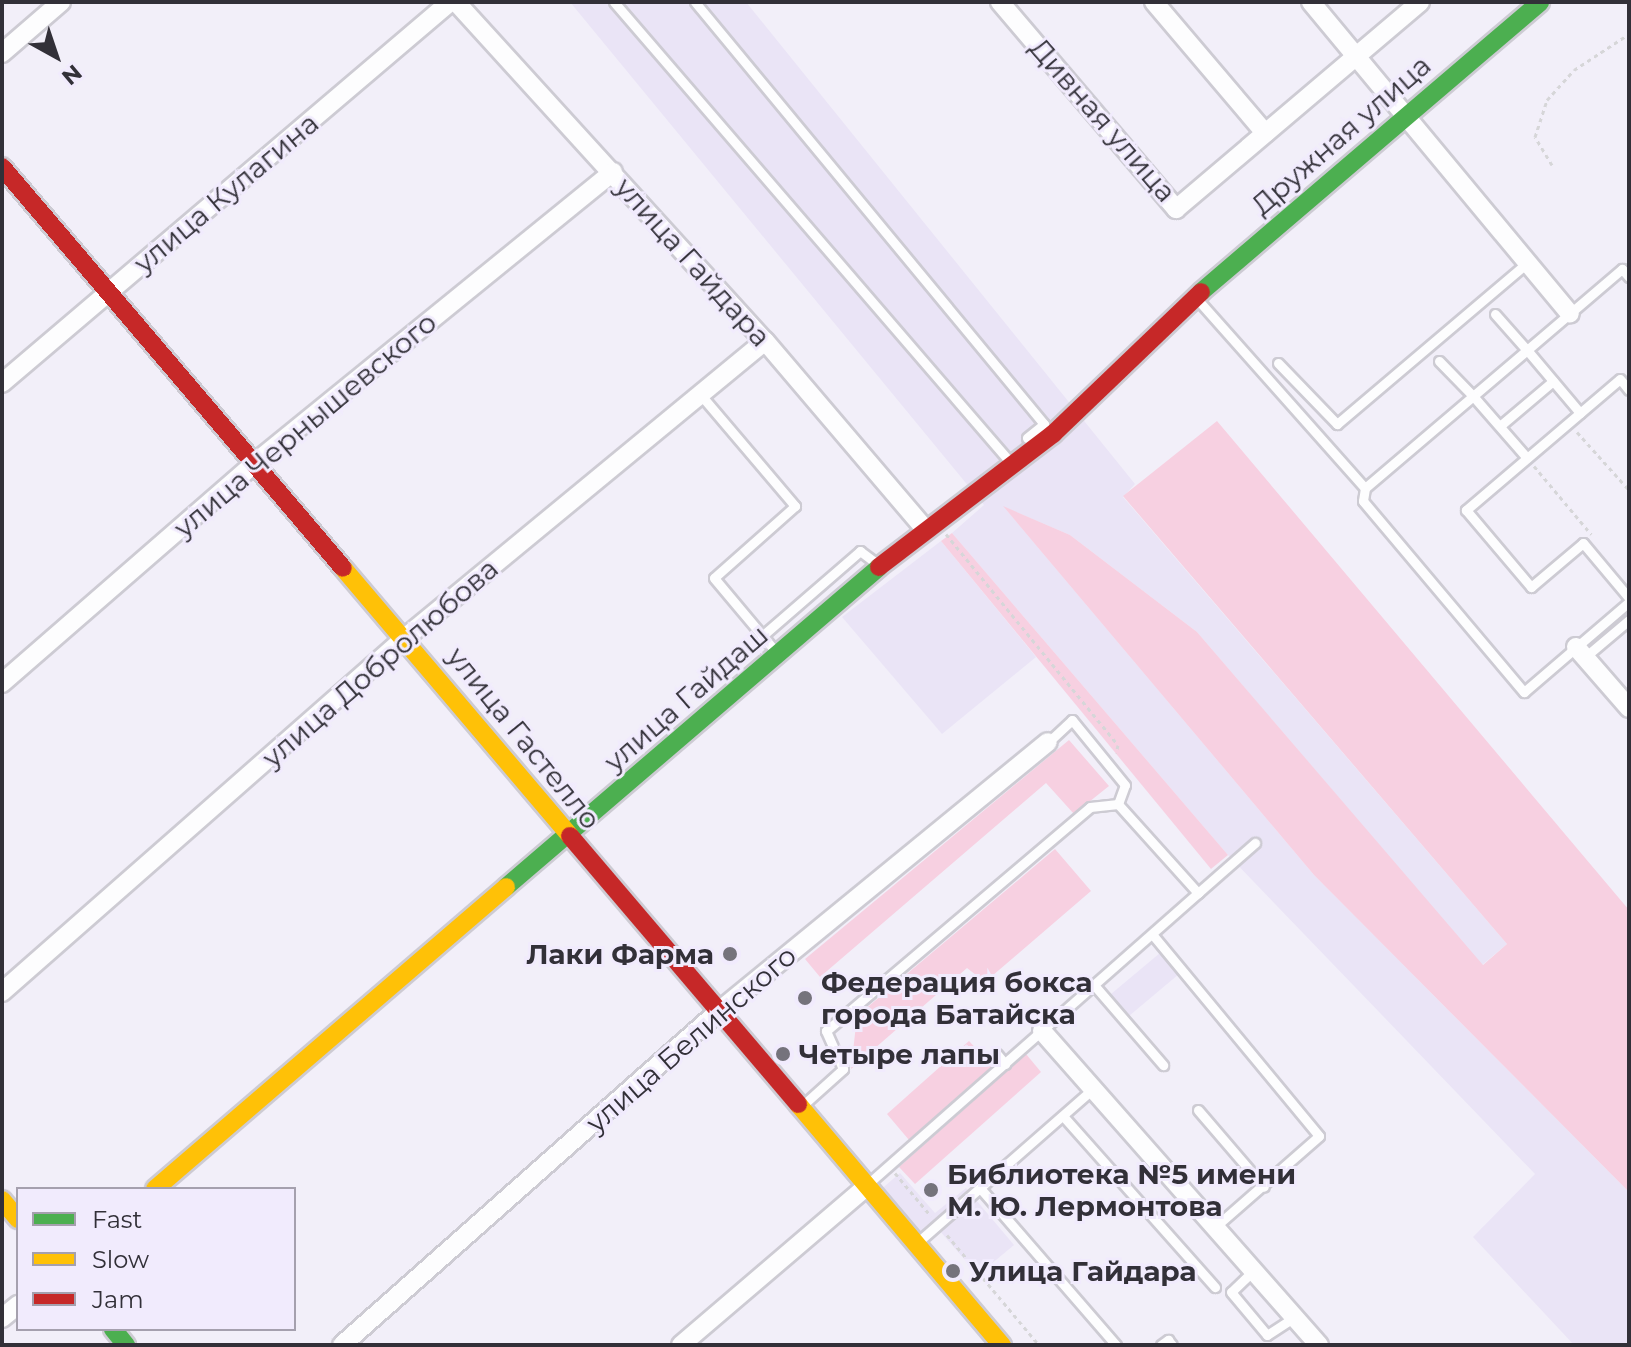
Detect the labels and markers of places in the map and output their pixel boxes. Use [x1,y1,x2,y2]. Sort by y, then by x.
place label: Лаки Фарма [526,937,714,971]
marker: Лаки Фарма [721,945,739,963]
place label: Федерация бокса города Батайска [821,965,1092,1031]
marker: Федерация бокса города Батайска [796,989,814,1007]
place label: Четыре лапы [799,1037,1000,1071]
marker: Четыре лапы [774,1045,792,1063]
place label: Библиотека №5 имени М. Ю. Лермонтова [947,1157,1296,1223]
marker: Библиотека №5 имени М. Ю. Лермонтова [922,1181,940,1199]
place label: Улица Гайдара [969,1254,1196,1288]
marker: Улица Гайдара [944,1262,962,1280]

